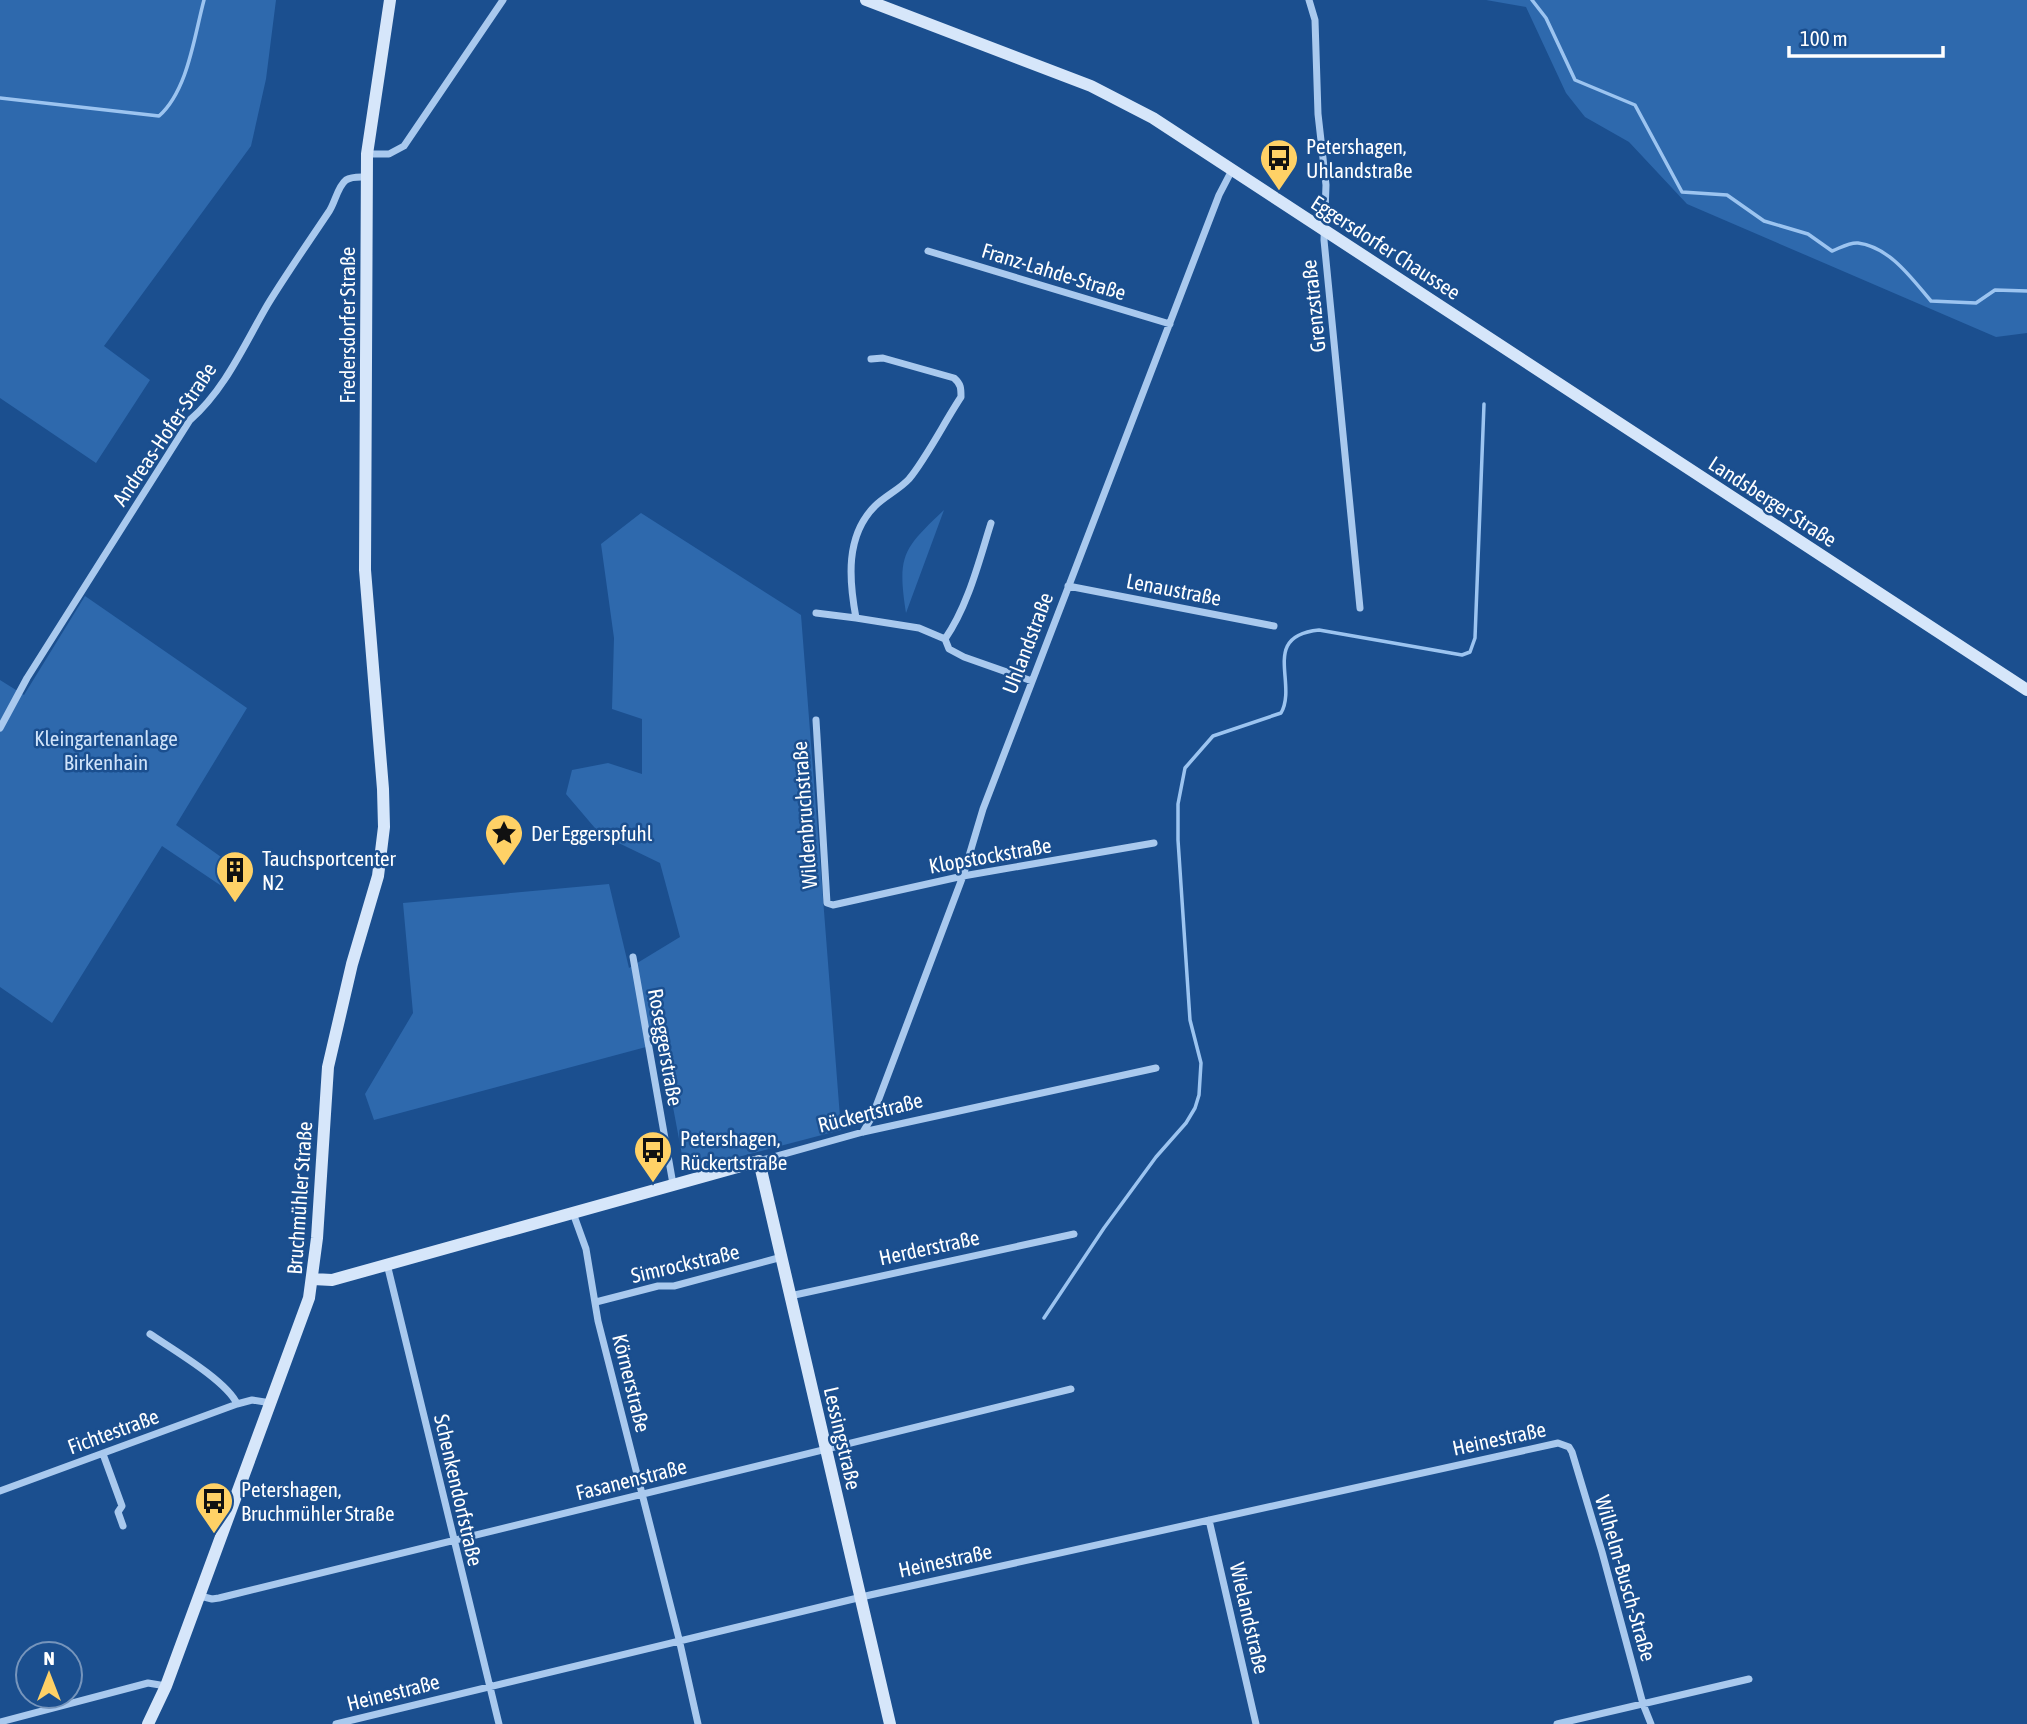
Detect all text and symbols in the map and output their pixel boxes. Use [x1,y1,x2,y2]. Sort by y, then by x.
scale bar [1789,14,1943,58]
text: 100 m [1800,26,1848,50]
place label: Petershagen, Uhlandstraße [1306,134,1412,182]
bus stop icon: Petershagen, Uhlandstraße [1258,137,1300,192]
street label: Eggersdorfer Chaussee [1307,190,1465,304]
street label: Franz-Lahde-Straße [979,238,1129,304]
street label: Fredersdorfer Straße [335,247,359,403]
street label: Grenzstraße [1296,258,1330,354]
street label: Andreas-Hofer-Straße [107,358,221,510]
street label: Landsberger Straße [1705,451,1841,551]
street label: Lenaustraße [1125,568,1223,610]
street label: Uhlandstraße [997,589,1057,697]
park label: Kleingartenanlage Birkenhain [34,726,178,774]
street label: Wildenbruchstraße [787,740,821,890]
place icon: Der Eggerspfuhl [483,812,525,867]
place label: Der Eggerspfuhl [531,821,653,845]
street label: Klopstockstraße [927,832,1053,878]
place label: Tauchsportcenter N2 [262,846,397,894]
building icon: Tauchsportcenter N2 [214,849,256,904]
street label: Roseggerstraße [644,986,688,1108]
street label: Rückertstraße [815,1087,925,1137]
street label: Bruchmühler Straße [282,1121,316,1275]
place label: Petershagen, Rückertstraße [680,1126,787,1174]
bus stop icon: Petershagen, Rückertstraße [632,1129,674,1184]
street label: Herderstraße [877,1225,981,1269]
street label: Simrockstraße [629,1239,741,1287]
street label: Körnerstraße [608,1331,656,1435]
street label: Lessingstraße [820,1384,866,1492]
street label: Fichtestraße [64,1403,162,1459]
street label: Schenkendorfstraße [430,1412,488,1568]
street label: Heinestraße [1450,1416,1548,1460]
street label: Fasanenstraße [573,1454,689,1504]
place label: Petershagen, Bruchmühler Straße [241,1477,394,1525]
bus stop icon: Petershagen, Bruchmühler Straße [193,1480,235,1535]
street label: Wilhelm-Busch-Straße [1591,1492,1661,1664]
street label: Heinestraße [896,1538,994,1582]
street label: Wielandstraße [1226,1560,1274,1676]
north arrow [14,1640,84,1710]
text: N [43,1647,55,1669]
street label: Heinestraße [344,1669,442,1715]

